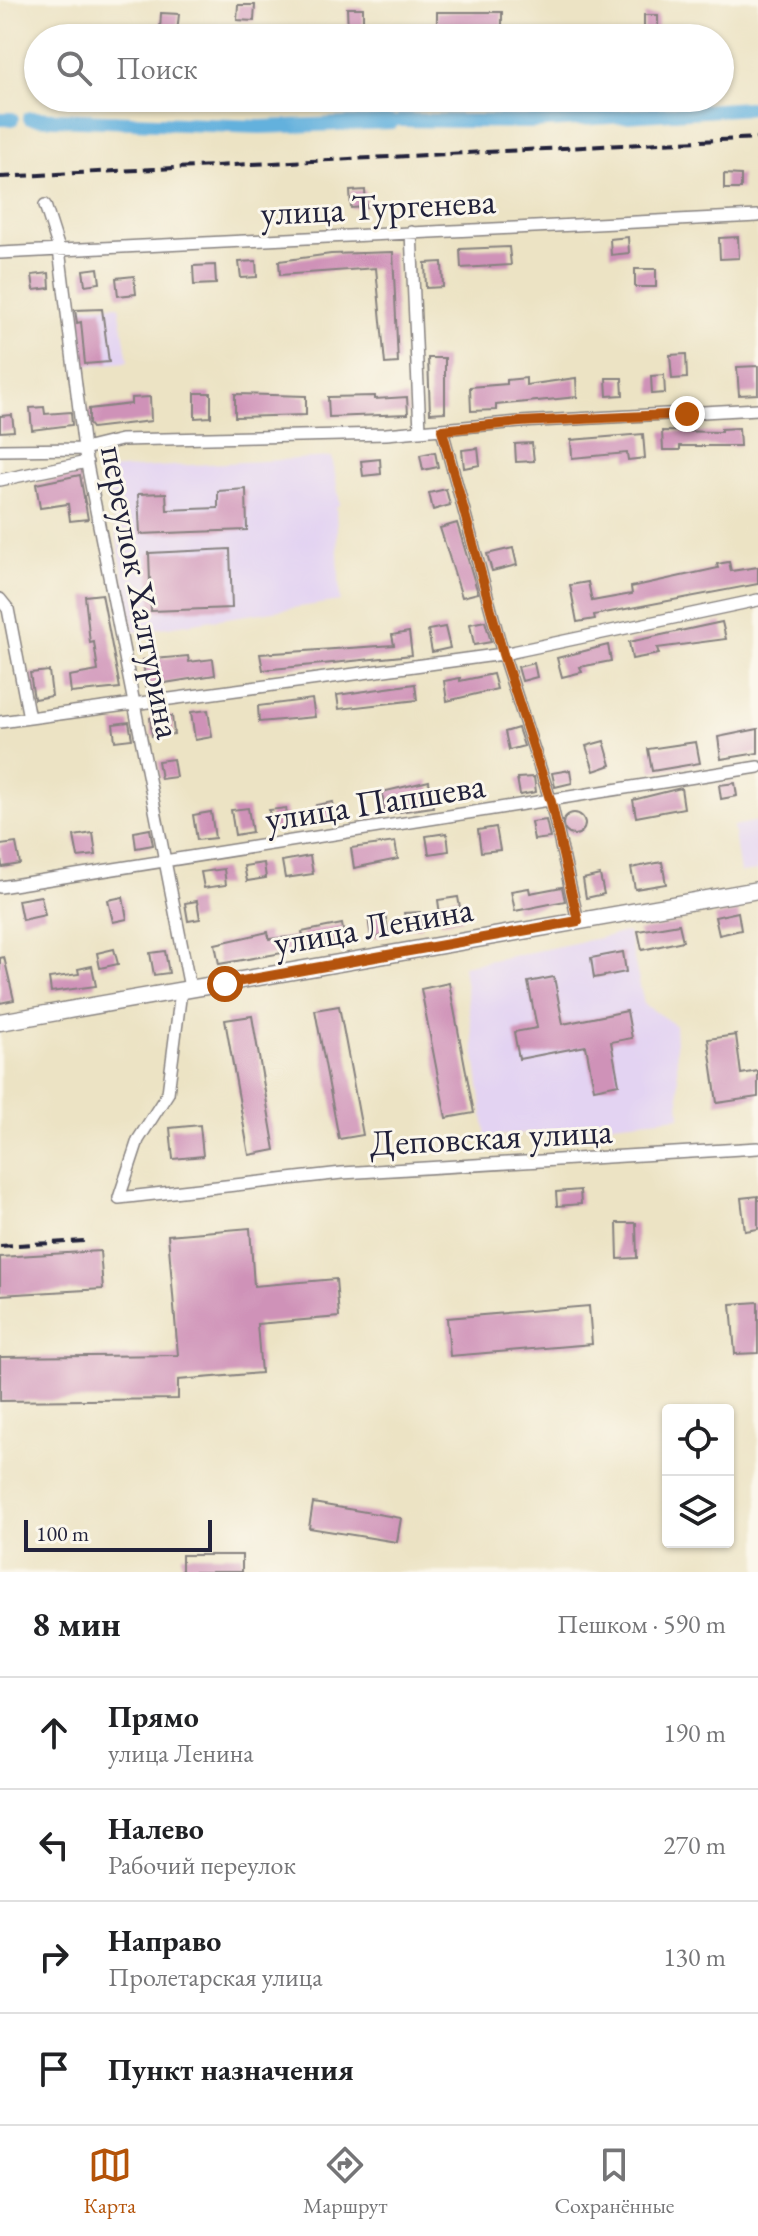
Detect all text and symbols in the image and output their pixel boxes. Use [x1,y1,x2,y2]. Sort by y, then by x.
search box [24,24,734,112]
icon: search [52,46,96,90]
text: Поиск [116,49,198,88]
street label: улица Тургенева [259,177,497,236]
route end [669,396,705,432]
street label: переулок Халтурина [90,441,193,743]
street label: улица Папшева [262,761,489,842]
street label: улица Ленина [270,885,477,966]
route start [207,966,243,1002]
street label: Деповская улица [368,1107,614,1166]
map controls [662,1404,734,1548]
button: locate [662,1404,734,1476]
button: layers [662,1476,734,1548]
scale bar [24,1516,212,1552]
text: 100 m [36,1519,89,1548]
text: 8 мин [32,1602,121,1646]
text: Пешком · 590 m [557,1607,726,1641]
text: Прямо [108,1697,199,1736]
icon: ahead [32,1711,76,1755]
text: 190 m [663,1716,726,1750]
text: улица Ленина [108,1736,254,1770]
text: Налево [108,1809,204,1848]
icon: left [32,1823,76,1867]
text: 270 m [663,1828,726,1862]
text: Рабочий переулок [108,1848,296,1882]
text: Направо [108,1921,221,1960]
icon: right [32,1935,76,1979]
text: 130 m [663,1940,726,1974]
text: Пролетарская улица [108,1960,323,1994]
icon: arrive [32,2047,76,2091]
text: Пункт назначения [108,2050,354,2089]
tab: Карта [84,2143,136,2220]
tab: Маршрут [303,2143,387,2220]
tab: Сохранённые [554,2143,674,2220]

